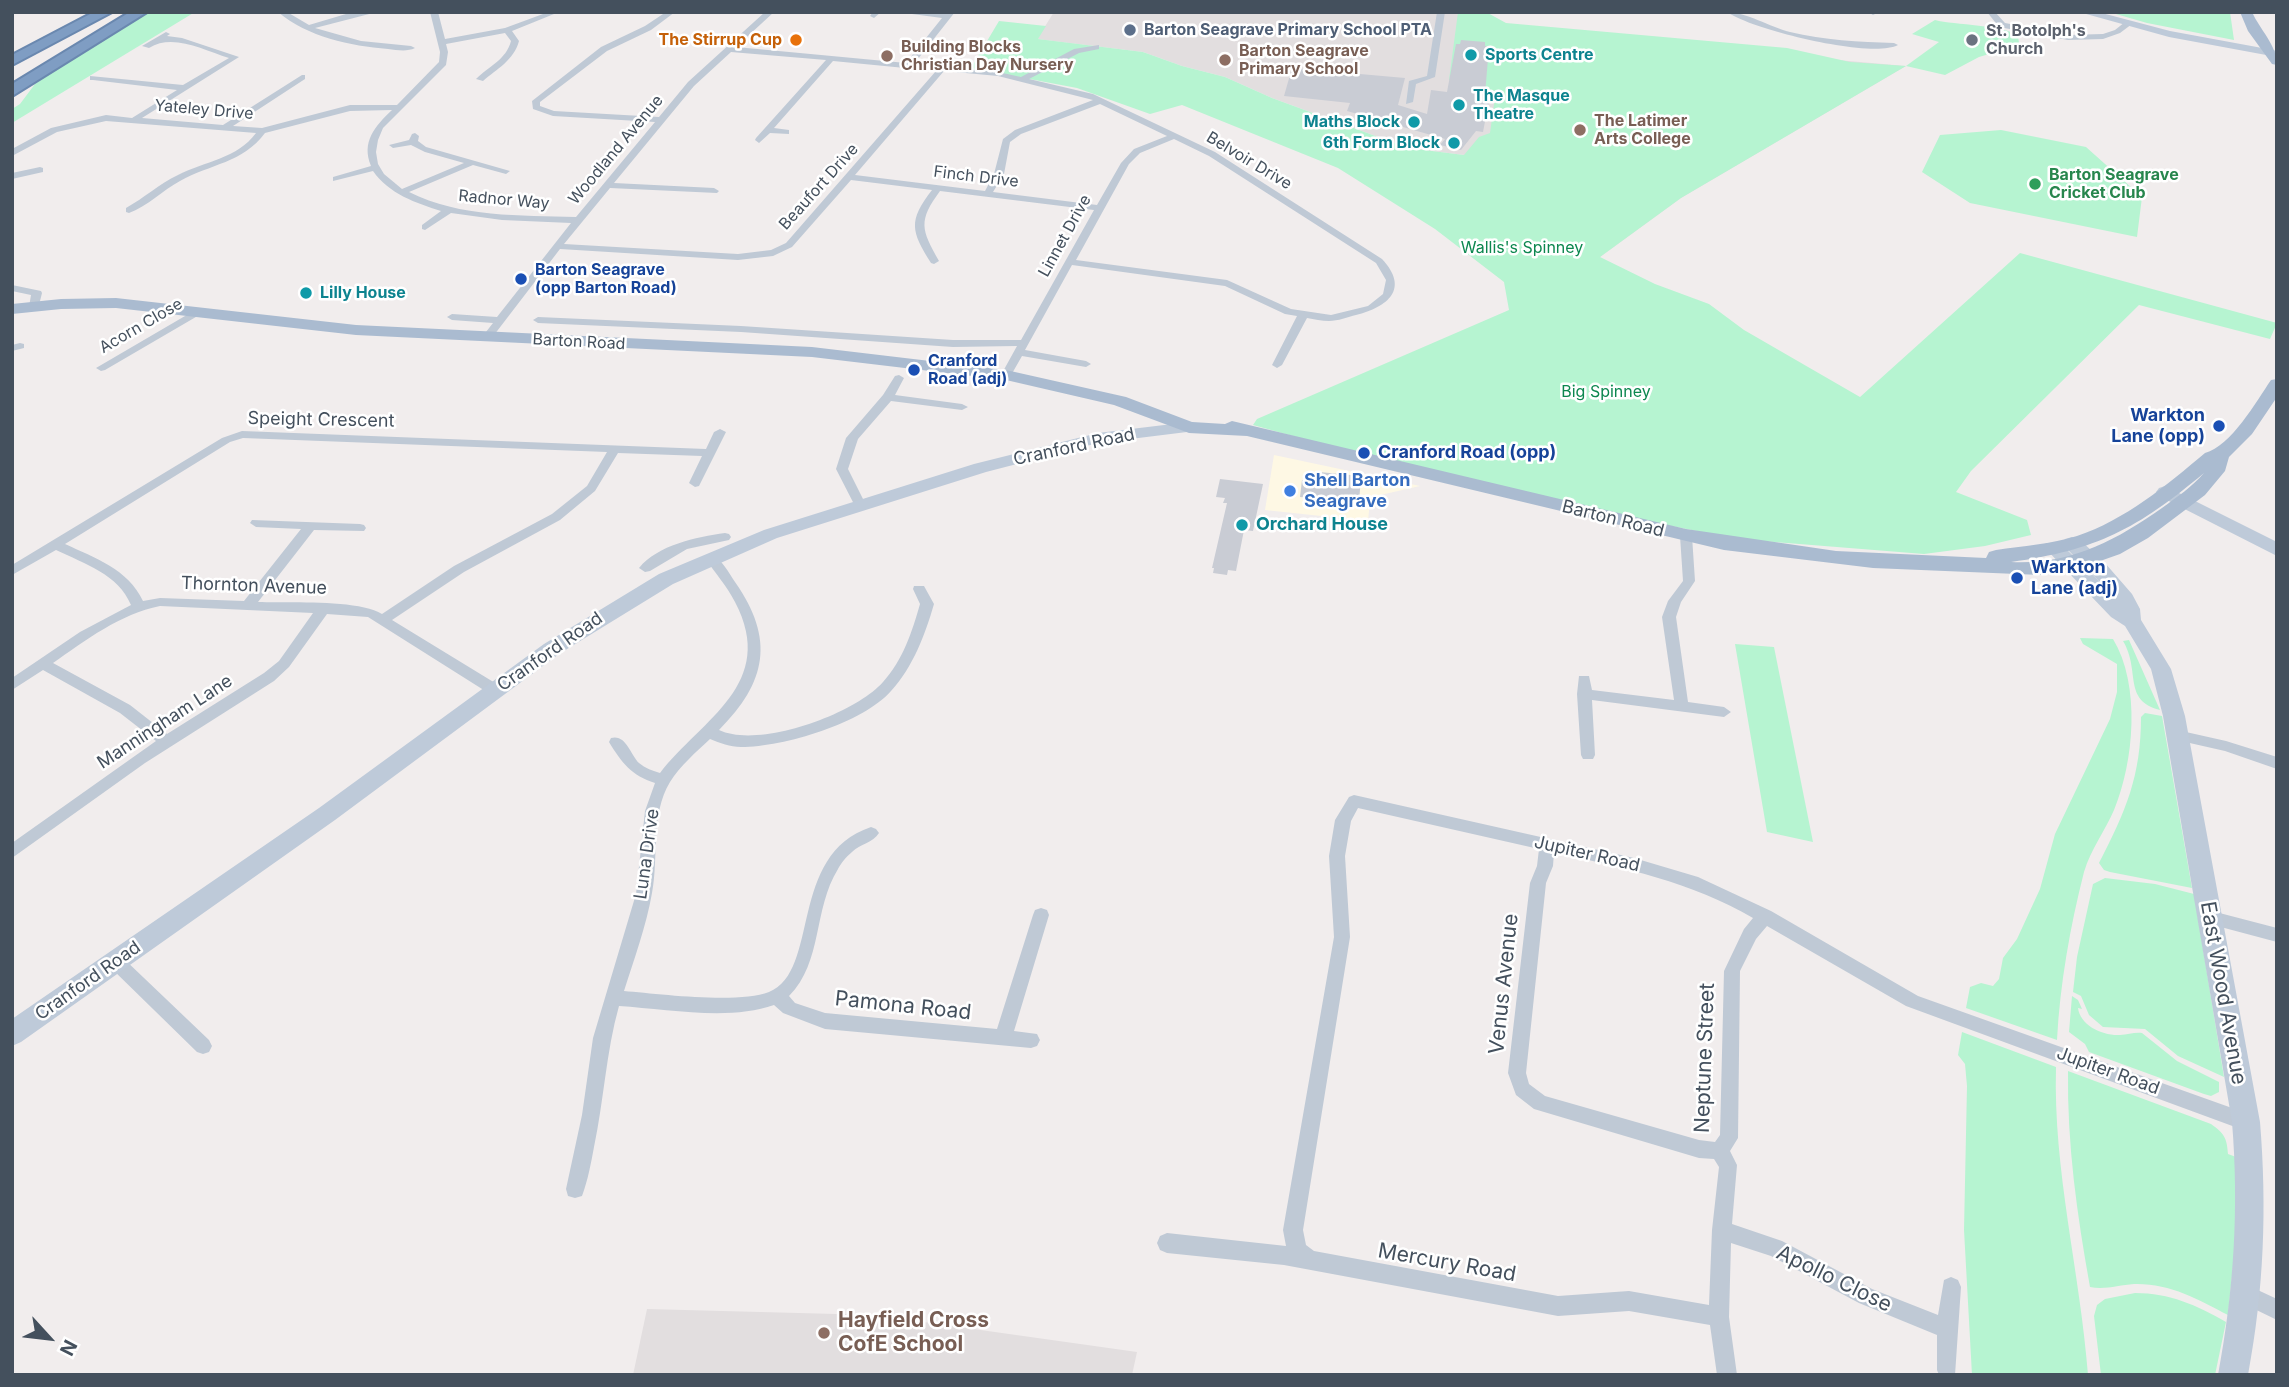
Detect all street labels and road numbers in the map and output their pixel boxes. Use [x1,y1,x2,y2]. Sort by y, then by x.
street label: Woodland Avenue [565,91,667,209]
street label: Yateley Drive [154,96,254,124]
street label: Belvoir Drive [1203,128,1295,194]
street label: Beaufort Drive [775,140,863,234]
street label: Finch Drive [932,162,1020,192]
street label: Radnor Way [458,186,550,214]
street label: Linnet Drive [1035,192,1095,280]
street label: Acorn Close [96,294,186,358]
street label: Barton Road [532,330,626,354]
street label: Speight Crescent [247,408,395,432]
street label: Cranford Road [1011,424,1137,470]
street label: Barton Road [1560,496,1666,542]
street label: Thornton Avenue [181,573,327,599]
street label: Cranford Road [493,608,607,696]
street label: Manningham Lane [93,670,237,774]
street label: Luna Drive [630,807,664,901]
street label: Jupiter Road [1532,831,1642,877]
street label: East Wood Avenue [2194,899,2252,1087]
street label: Venus Avenue [1484,912,1524,1056]
street label: Cranford Road [31,937,145,1025]
street label: Neptune Street [1690,983,1720,1133]
street label: Pamona Road [834,986,972,1026]
street label: Jupiter Road [2054,1042,2162,1100]
street label: Mercury Road [1376,1238,1518,1288]
street label: Apollo Close [1772,1240,1896,1318]

